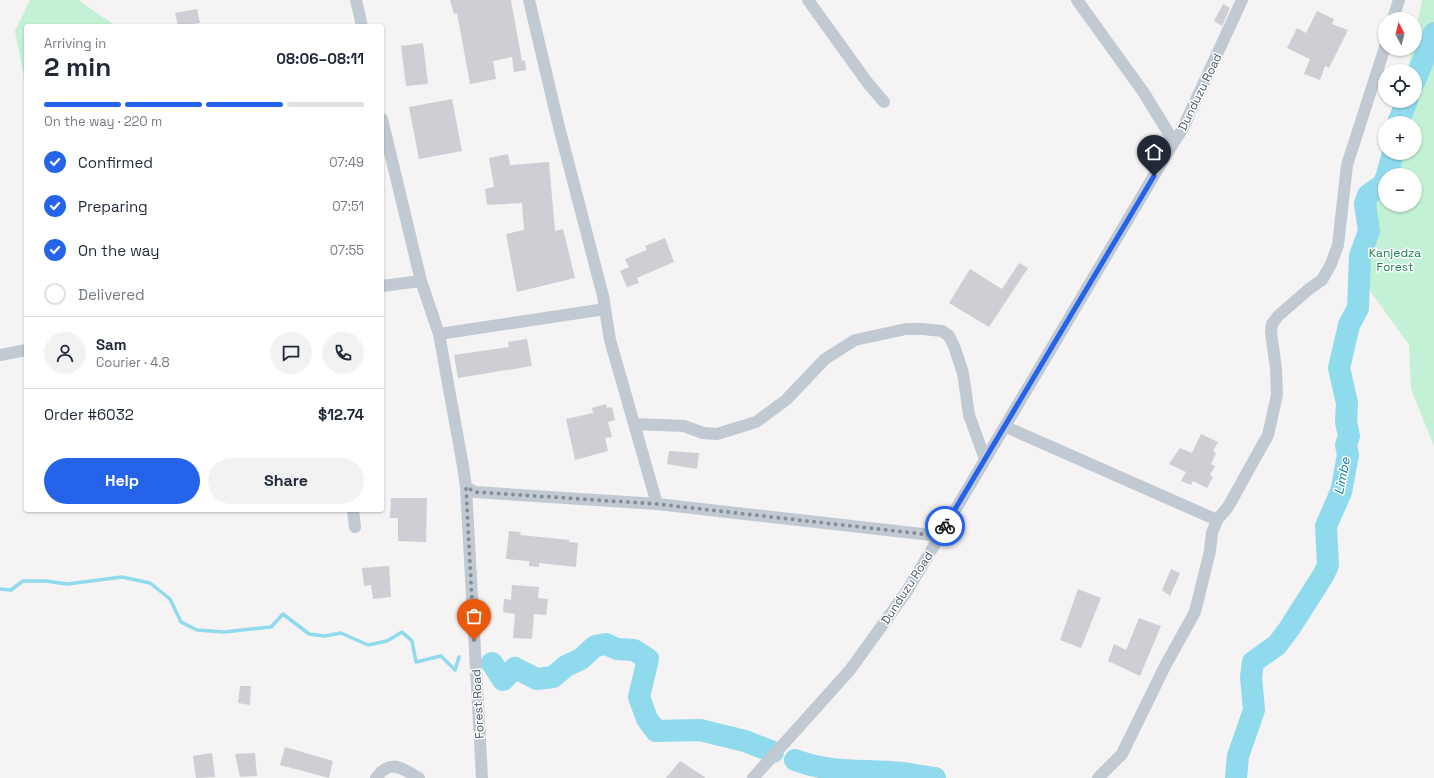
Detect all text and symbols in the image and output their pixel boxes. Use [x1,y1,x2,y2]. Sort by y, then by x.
north arrow [1378,12,1422,56]
map controls [1378,12,1422,212]
text: Arriving in [44,35,106,52]
text: 08:06–08:11 [276,49,364,68]
text: 2 min [44,50,111,84]
street label: Dunduzu Road [1174,51,1226,133]
button: locate [1378,64,1422,108]
text: On the way · 220 m [44,113,162,130]
button: + [1378,116,1422,160]
pin [1137,135,1171,176]
icon: home [1143,141,1165,163]
icon: check [44,151,66,173]
text: Confirmed [78,153,153,172]
text: 07:49 [329,154,364,171]
button: − [1378,168,1422,212]
icon: check [44,195,66,217]
text: Preparing [78,197,148,216]
text: 07:51 [332,198,364,215]
icon: check [44,239,66,261]
text: On the way [78,241,159,260]
text: 07:55 [330,242,364,259]
park label: Kanjedza Forest [1369,245,1421,275]
text: Delivered [78,285,145,304]
button: person [44,332,86,374]
button: chat [270,332,312,374]
button: phone [322,332,364,374]
text: Sam [96,335,127,354]
text: Courier · 4.8 [96,354,170,371]
text: Order #6032 [44,405,134,424]
text: $12.74 [318,405,364,424]
water label: Limbe [1330,455,1354,496]
button: Help [44,458,200,504]
button: Share [208,458,364,504]
courier [925,506,965,546]
icon: bike [934,515,956,537]
street label: Dunduzu Road [877,548,937,628]
pin [457,599,491,640]
icon: bag [463,605,485,627]
street label: Forest Road [468,669,488,739]

